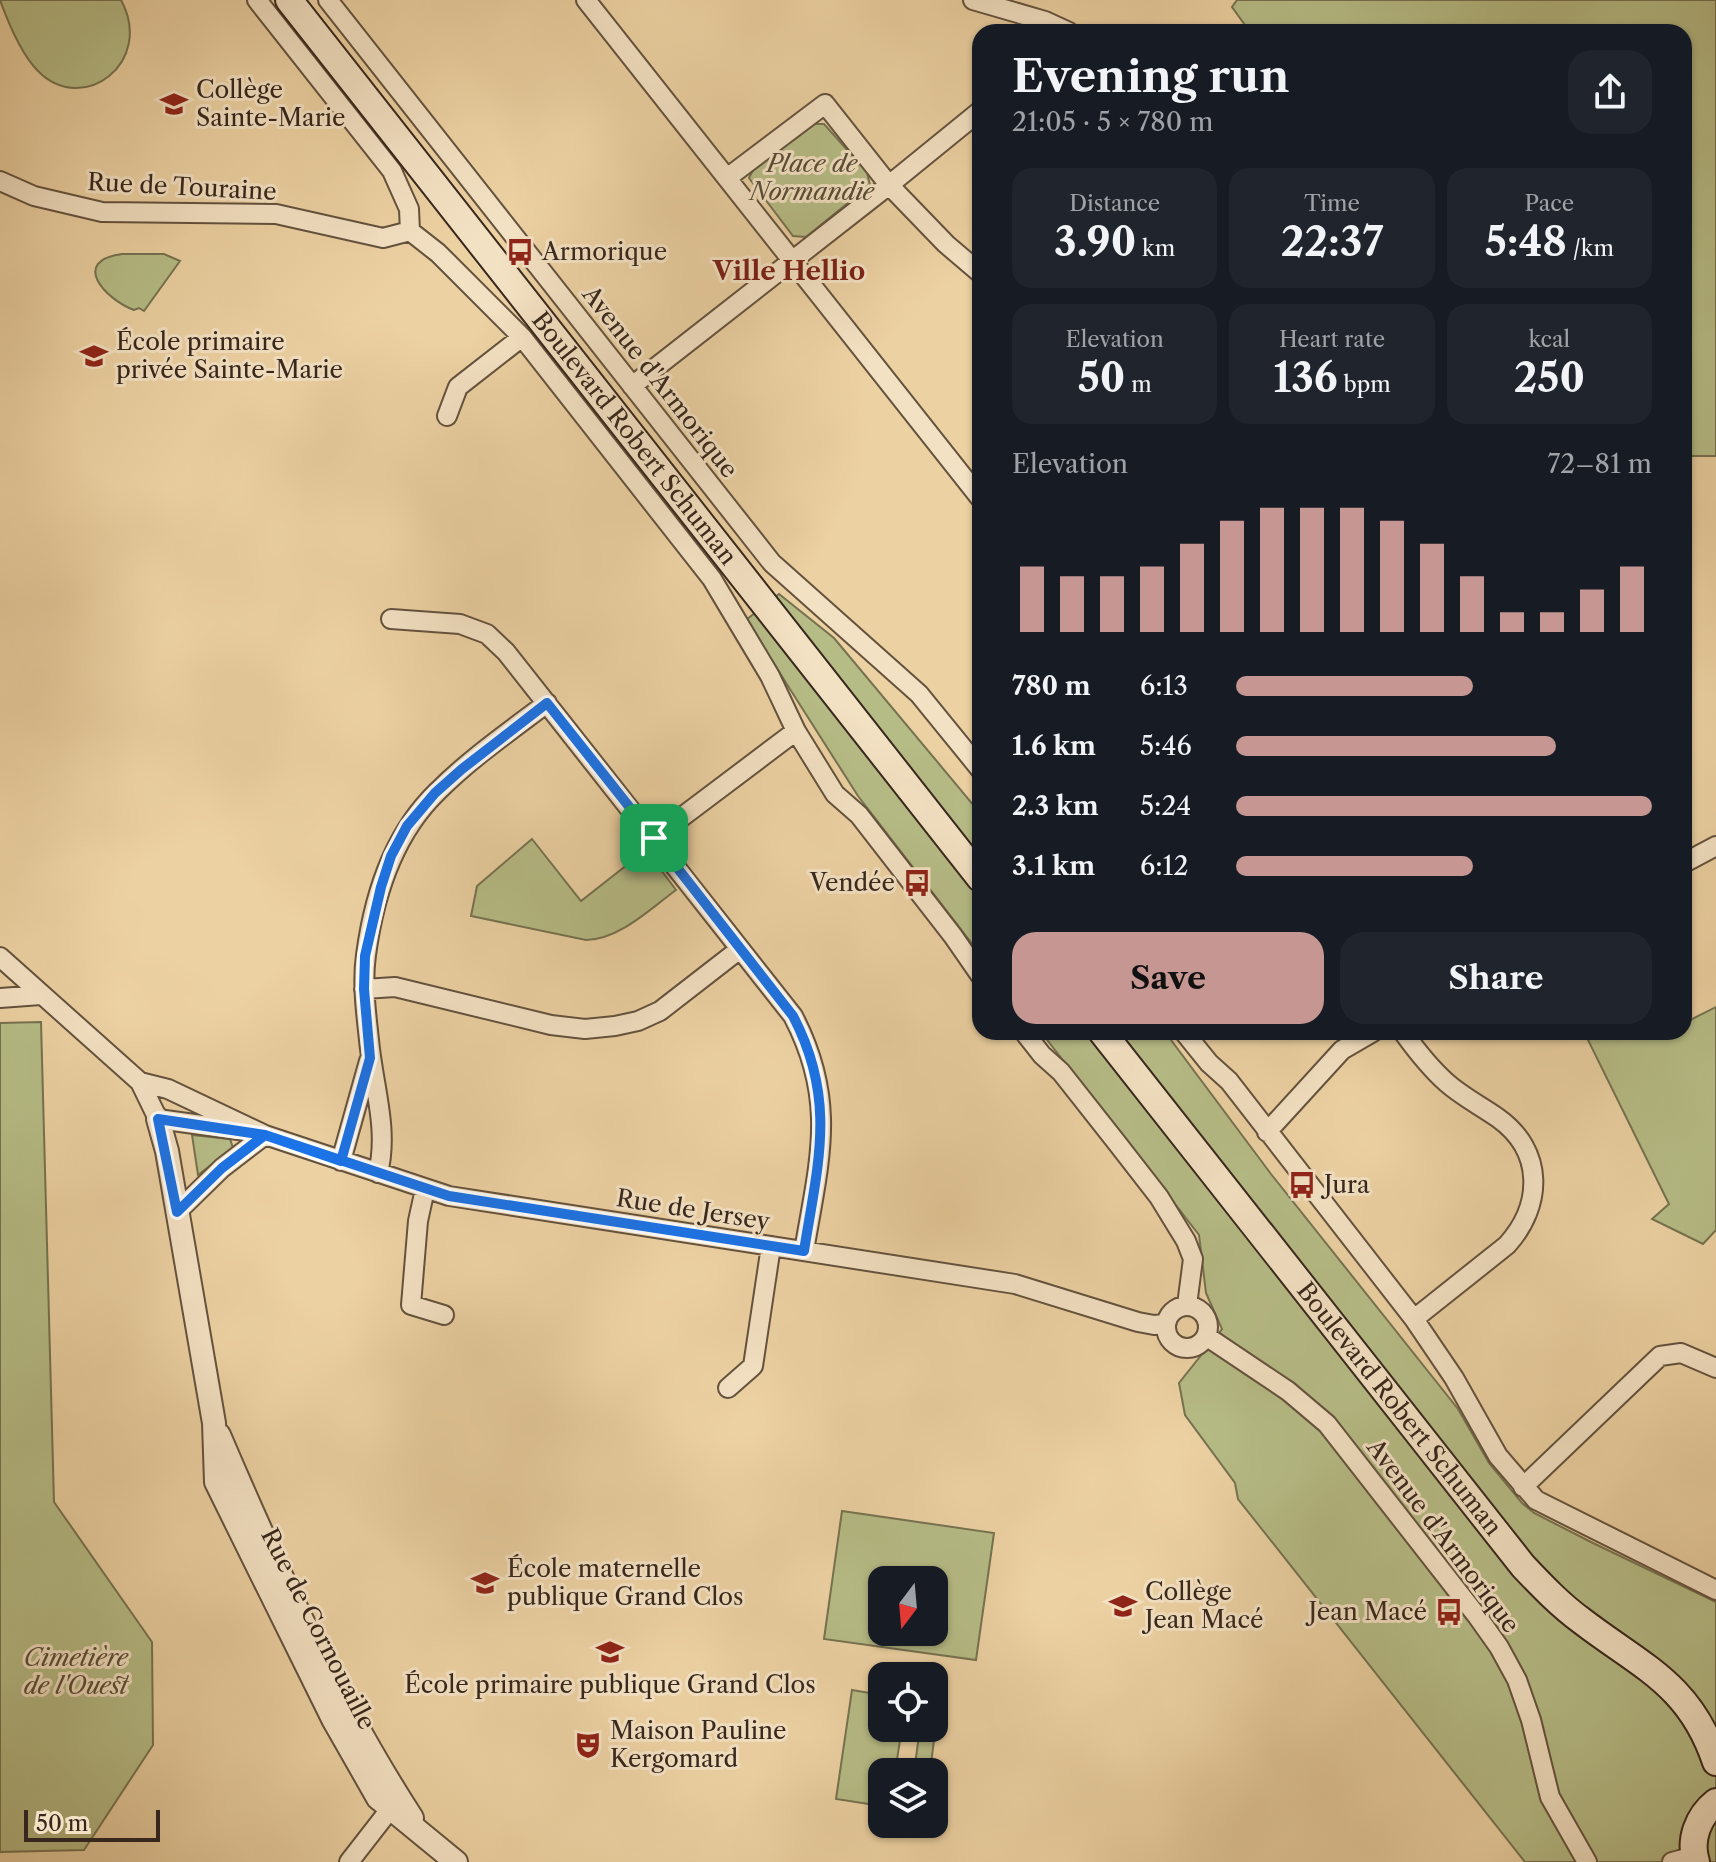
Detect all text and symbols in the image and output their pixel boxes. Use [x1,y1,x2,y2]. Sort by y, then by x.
text: Evening run [1012,49,1289,103]
button: share [1568,50,1652,134]
place label: Collège Sainte-Marie [196,75,346,132]
school or university icon: Collège Sainte-Marie [159,89,189,119]
text: 21:05 · 5 × 780 m [1012,106,1213,138]
park label: Place de Normandie [748,149,876,206]
street label: Rue de Touraine [87,167,277,206]
text: Distance [1069,190,1160,217]
text: Time [1304,190,1360,217]
text: Pace [1524,190,1574,217]
text: 3.90 [1054,217,1136,266]
text: 22:37 [1281,217,1383,266]
text: 5:48 [1485,217,1567,266]
text: km [1136,235,1175,262]
text: /km [1567,235,1614,262]
bus stop icon: Armorique [505,237,535,267]
place label: Armorique [541,237,667,266]
district label: Ville Hellio [712,255,865,287]
street label: Avenue d'Armorique [576,279,744,483]
street label: Boulevard Robert Schuman [526,306,743,571]
text: Elevation [1066,326,1164,353]
text: Heart rate [1279,326,1385,353]
text: kcal [1529,326,1570,353]
place label: École primaire privée Sainte-Marie [116,327,343,384]
school or university icon: École primaire privée Sainte-Marie [79,341,109,371]
text: 50 [1078,353,1125,402]
text: 136 [1273,353,1338,402]
text: 250 [1514,353,1585,402]
text: m [1125,371,1152,398]
text: bpm [1338,371,1391,398]
text: Elevation [1012,448,1128,480]
text: 72–81 m [1547,448,1652,480]
text: 780 m [1012,670,1091,702]
text: 6:13 [1140,670,1188,702]
text: 1.6 km [1012,730,1096,762]
text: 5:46 [1140,730,1192,762]
text: 2.3 km [1012,790,1099,822]
text: 5:24 [1140,790,1191,822]
pin [620,804,688,872]
icon: arrive [632,816,676,860]
text: 3.1 km [1012,850,1095,882]
text: 6:12 [1140,850,1188,882]
place label: Vendée [809,868,895,897]
bus stop icon: Vendée [902,868,932,898]
button: Save [1012,932,1324,1024]
button: Share [1340,932,1652,1024]
bus stop icon: Jura [1287,1170,1317,1200]
place label: Jura [1320,1170,1370,1199]
street label: Rue de Jersey [614,1183,773,1236]
street label: Boulevard Robert Schuman [1291,1276,1508,1541]
street label: Avenue d'Armorique [1360,1432,1526,1638]
street label: Rue de Cornouaille [255,1523,382,1734]
place label: École maternelle publique Grand Clos [507,1554,743,1611]
north arrow [868,1566,948,1646]
map controls [868,1566,948,1838]
school or university icon: École maternelle publique Grand Clos [470,1568,500,1598]
place label: Collège Jean Macé [1141,1577,1263,1634]
school or university icon: Collège Jean Macé [1108,1591,1138,1621]
place label: Jean Macé [1305,1597,1427,1626]
bus stop icon: Jean Macé [1434,1597,1464,1627]
school or university icon: École primaire publique Grand Clos [595,1637,625,1667]
park label: Cimetière de l'Ouest [24,1643,130,1700]
button: locate [868,1662,948,1742]
place label: École primaire publique Grand Clos [404,1670,816,1699]
place label: Maison Pauline Kergomard [610,1716,786,1773]
theatre icon: Maison Pauline Kergomard [573,1730,603,1760]
button: layers [868,1758,948,1838]
scale bar [24,1806,160,1842]
text: 50 m [36,1810,88,1837]

